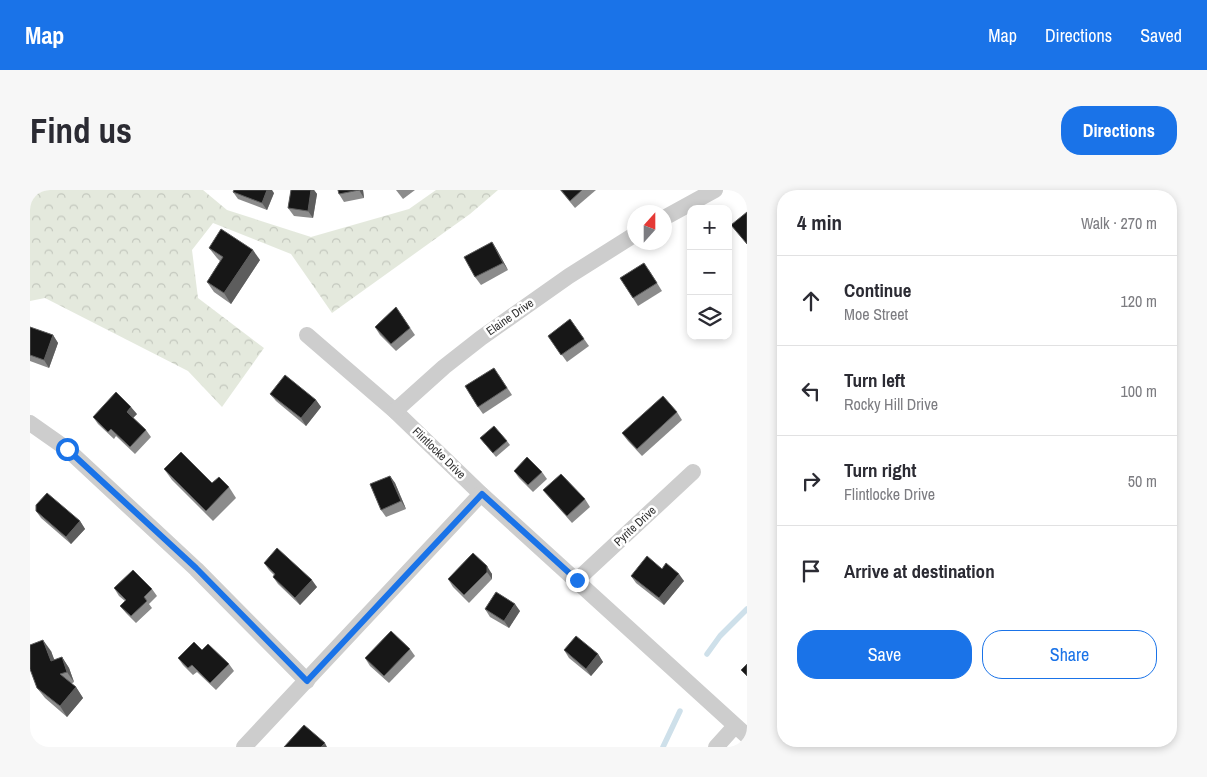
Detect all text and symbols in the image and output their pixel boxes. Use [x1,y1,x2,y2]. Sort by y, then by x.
text: Map [25,19,64,51]
text: Map [988,23,1017,48]
text: Directions [1045,23,1112,48]
text: Saved [1140,23,1182,48]
button: Directions [1061,106,1177,155]
text: Find us [30,107,132,154]
north arrow [627,205,672,250]
map controls [687,205,732,340]
button: + [687,205,732,250]
text: 4 min [797,208,842,237]
text: Walk · 270 m [1081,212,1157,234]
button: − [687,250,732,295]
text: Continue [844,277,912,303]
icon: ahead [797,287,825,315]
text: 120 m [1121,290,1157,312]
street label: Elaine Drive [483,295,537,339]
button: layers [687,295,732,340]
text: Moe Street [844,303,908,325]
text: Turn left [844,367,905,393]
icon: left [797,377,825,405]
text: 100 m [1121,380,1157,402]
text: Rocky Hill Drive [844,393,938,415]
street label: Flintlocke Drive [409,424,469,482]
route start [56,438,79,461]
text: Turn right [844,457,916,483]
icon: right [797,467,825,495]
text: 50 m [1128,470,1157,492]
text: Flintlocke Drive [844,483,935,505]
street label: Pyrite Drive [611,502,659,550]
icon: arrive [797,557,825,585]
text: Arrive at destination [844,558,995,584]
route end [566,569,589,592]
button: Save [797,630,972,679]
button: Share [982,630,1157,679]

